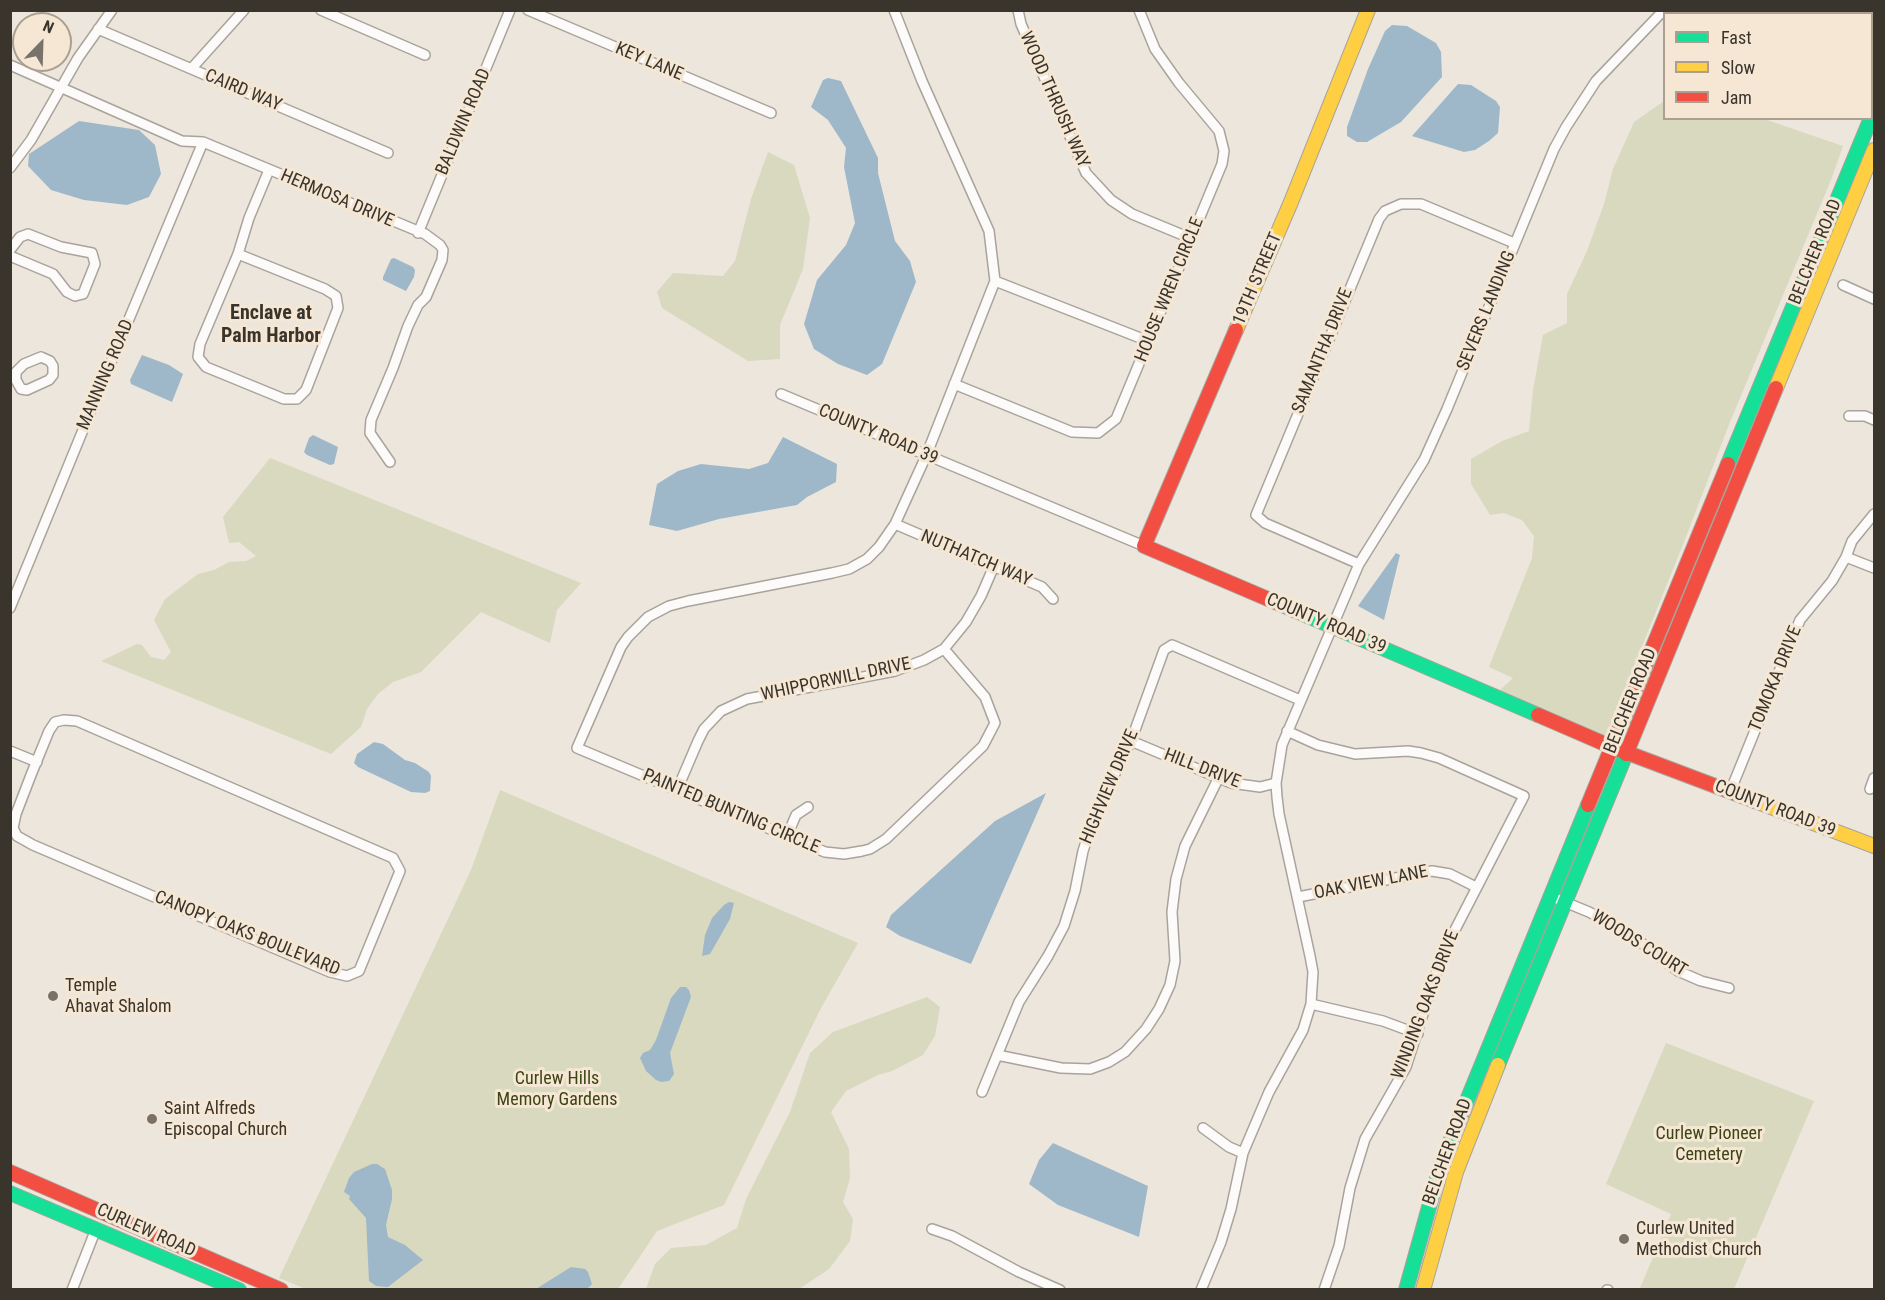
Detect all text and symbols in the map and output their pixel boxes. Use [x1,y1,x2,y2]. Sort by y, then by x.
north arrow [12,12,72,72]
legend [1663,12,1873,120]
text: N [40,16,57,37]
text: Fast [1721,27,1752,48]
street label: WOOD THRUSH WAY [1014,29,1094,171]
street label: KEY LANE [612,38,686,86]
text: Slow [1721,57,1755,78]
street label: CAIRD WAY [201,65,285,117]
street label: BALDWIN ROAD [432,66,496,178]
text: Jam [1721,87,1752,108]
street label: HERMOSA DRIVE [277,165,397,233]
street label: BELCHER ROAD [1785,196,1847,308]
street label: HOUSE WREN CIRCLE [1131,215,1209,365]
street label: 19TH STREET [1229,230,1287,328]
street label: SEVERS LANDING [1453,248,1521,374]
street label: SAMANTHA DRIVE [1288,285,1358,417]
district label: Enclave at Palm Harbor [221,302,321,349]
street label: MANNING ROAD [73,317,139,433]
street label: COUNTY ROAD 39 [815,400,941,470]
street label: NUTHATCH WAY [917,526,1035,592]
street label: COUNTY ROAD 39 [1263,589,1389,659]
street label: TOMOKA DRIVE [1745,623,1807,735]
street label: BELCHER ROAD [1600,645,1662,757]
street label: WHIPPORWILL DRIVE [759,654,913,706]
street label: HIGHVIEW DRIVE [1076,727,1144,847]
street label: HILL DRIVE [1161,745,1243,793]
street label: PAINTED BUNTING CIRCLE [639,765,823,859]
street label: COUNTY ROAD 39 [1711,776,1839,842]
street label: OAK VIEW LANE [1312,861,1430,905]
street label: CANOPY OAKS BOULEVARD [151,887,343,981]
street label: WOODS COURT [1587,906,1691,982]
street label: WINDING OAKS DRIVE [1388,928,1464,1082]
place label: Temple Ahavat Shalom [65,975,172,1018]
marker: Temple Ahavat Shalom [46,989,60,1003]
park label: Curlew Hills Memory Gardens [497,1068,617,1110]
street label: BELCHER ROAD [1419,1096,1477,1208]
place label: Saint Alfreds Episcopal Church [164,1098,287,1140]
marker: Saint Alfreds Episcopal Church [145,1112,159,1126]
park label: Curlew Pioneer Cemetery [1655,1123,1763,1166]
street label: CURLEW ROAD [93,1200,199,1262]
place label: Curlew United Methodist Church [1636,1218,1762,1260]
marker: Curlew United Methodist Church [1617,1232,1631,1246]

